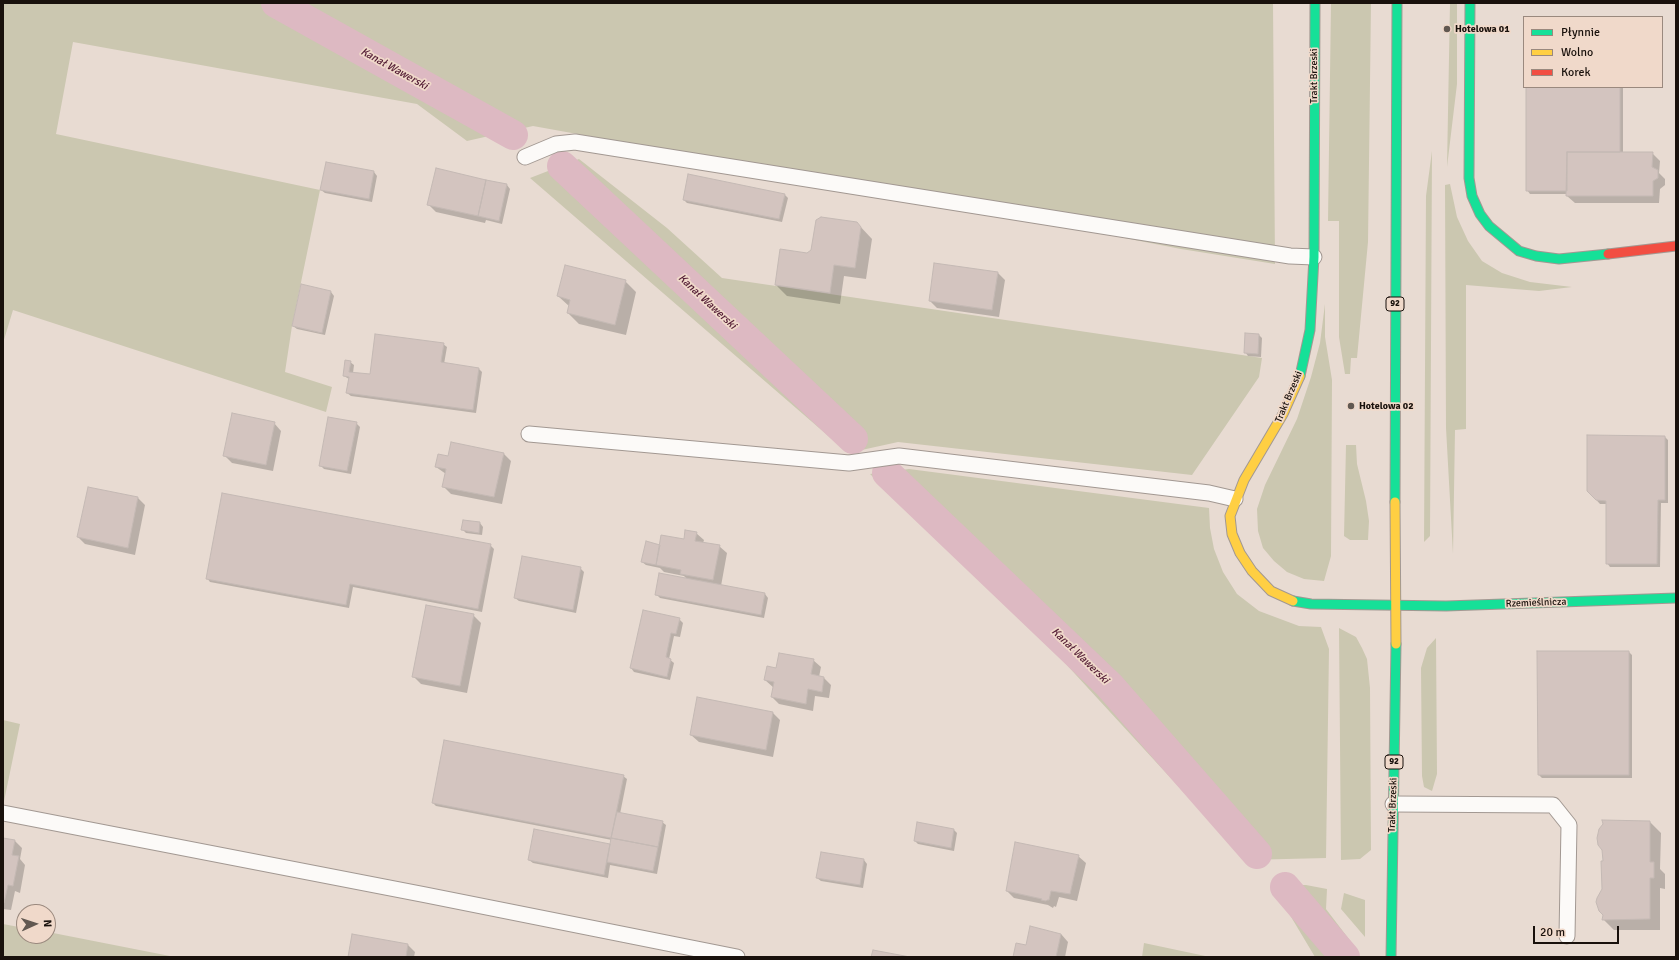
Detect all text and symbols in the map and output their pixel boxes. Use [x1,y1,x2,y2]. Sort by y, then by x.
legend [1523,16,1663,88]
place label: Hotelowa 01 [1455,23,1510,35]
marker: Hotelowa 01 [1442,24,1452,34]
text: Płynnie [1561,25,1600,40]
water label: Kanał Wawerski [358,45,430,93]
text: Wolno [1561,45,1593,60]
street label: Trakt Brzeski [1308,49,1320,103]
text: Korek [1561,65,1590,80]
water label: Kanał Wawerski [675,272,739,332]
road number: 92 [1386,297,1404,311]
street label: Trakt Brzeski [1273,369,1305,425]
place label: Hotelowa 02 [1359,400,1414,412]
marker: Hotelowa 02 [1346,401,1356,411]
street label: Rzemieślnicza [1505,596,1567,610]
water label: Kanał Wawerski [1049,625,1111,687]
road number: 92 [1385,755,1403,769]
street label: Trakt Brzeski [1386,777,1400,833]
north arrow [16,904,56,944]
scale bar [1535,918,1621,944]
text: N [41,919,54,928]
text: 20 m [1540,925,1565,940]

